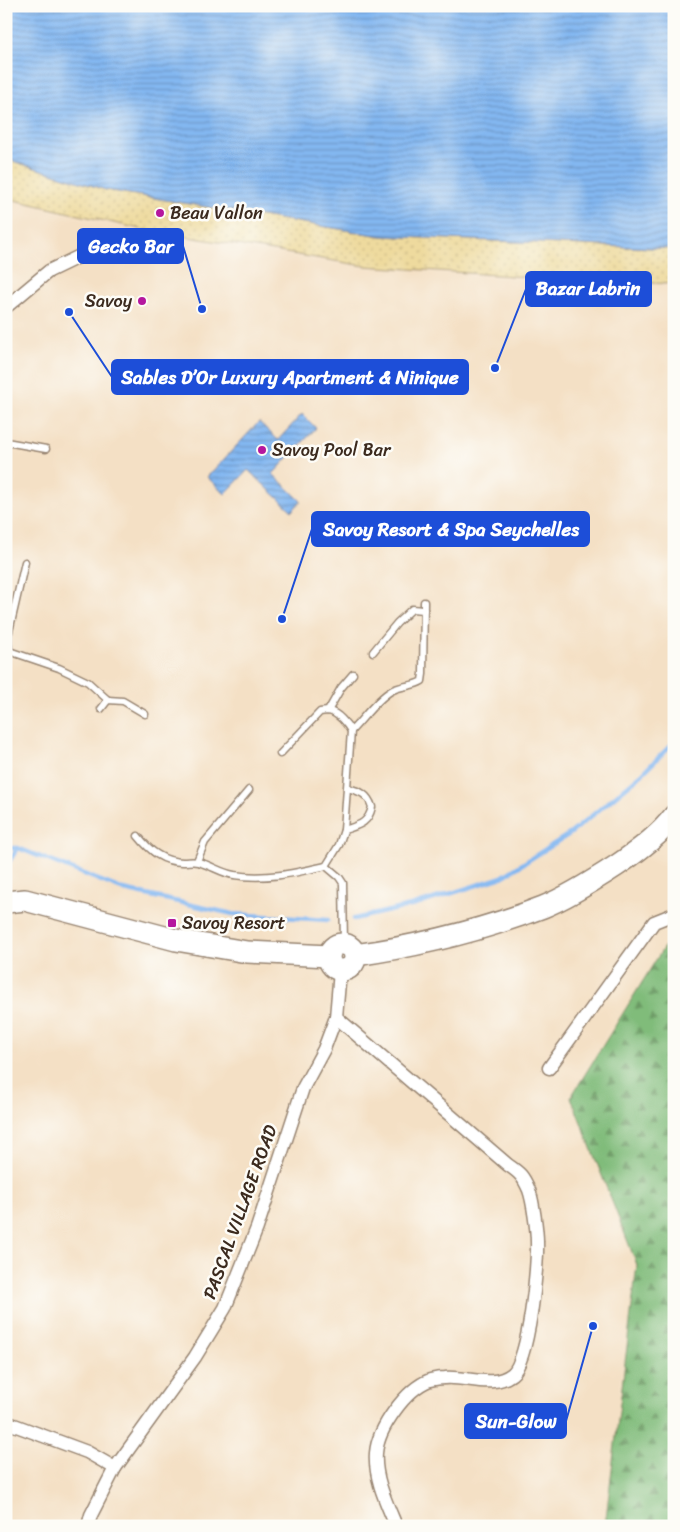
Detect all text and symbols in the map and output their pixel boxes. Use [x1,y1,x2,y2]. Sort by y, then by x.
place label: Beau Vallon [170,197,263,229]
marker: Beau Vallon [154,207,166,219]
callout: Gecko Bar [78,229,183,263]
text: Gecko Bar [87,230,175,263]
callout: Bazar Labrin [526,272,651,306]
text: Bazar Labrin [536,272,641,305]
place label: Savoy [85,285,133,317]
marker: Savoy [136,295,148,307]
callout: Sables D’Or Luxury Apartment & Ninique [112,360,468,394]
text: Sables D’Or Luxury Apartment & Ninique [120,361,459,394]
place label: Savoy Pool Bar [272,434,392,466]
marker: Savoy Pool Bar [256,444,268,456]
callout: Savoy Resort & Spa Seychelles [312,512,589,546]
text: Savoy Resort & Spa Seychelles [322,513,580,546]
place label: Savoy Resort [182,907,285,939]
marker: Savoy Resort [166,917,178,929]
street label: PASCAL VILLAGE ROAD [194,1120,286,1304]
callout: Sun-Glow [465,1404,566,1438]
text: Sun-Glow [474,1405,557,1438]

